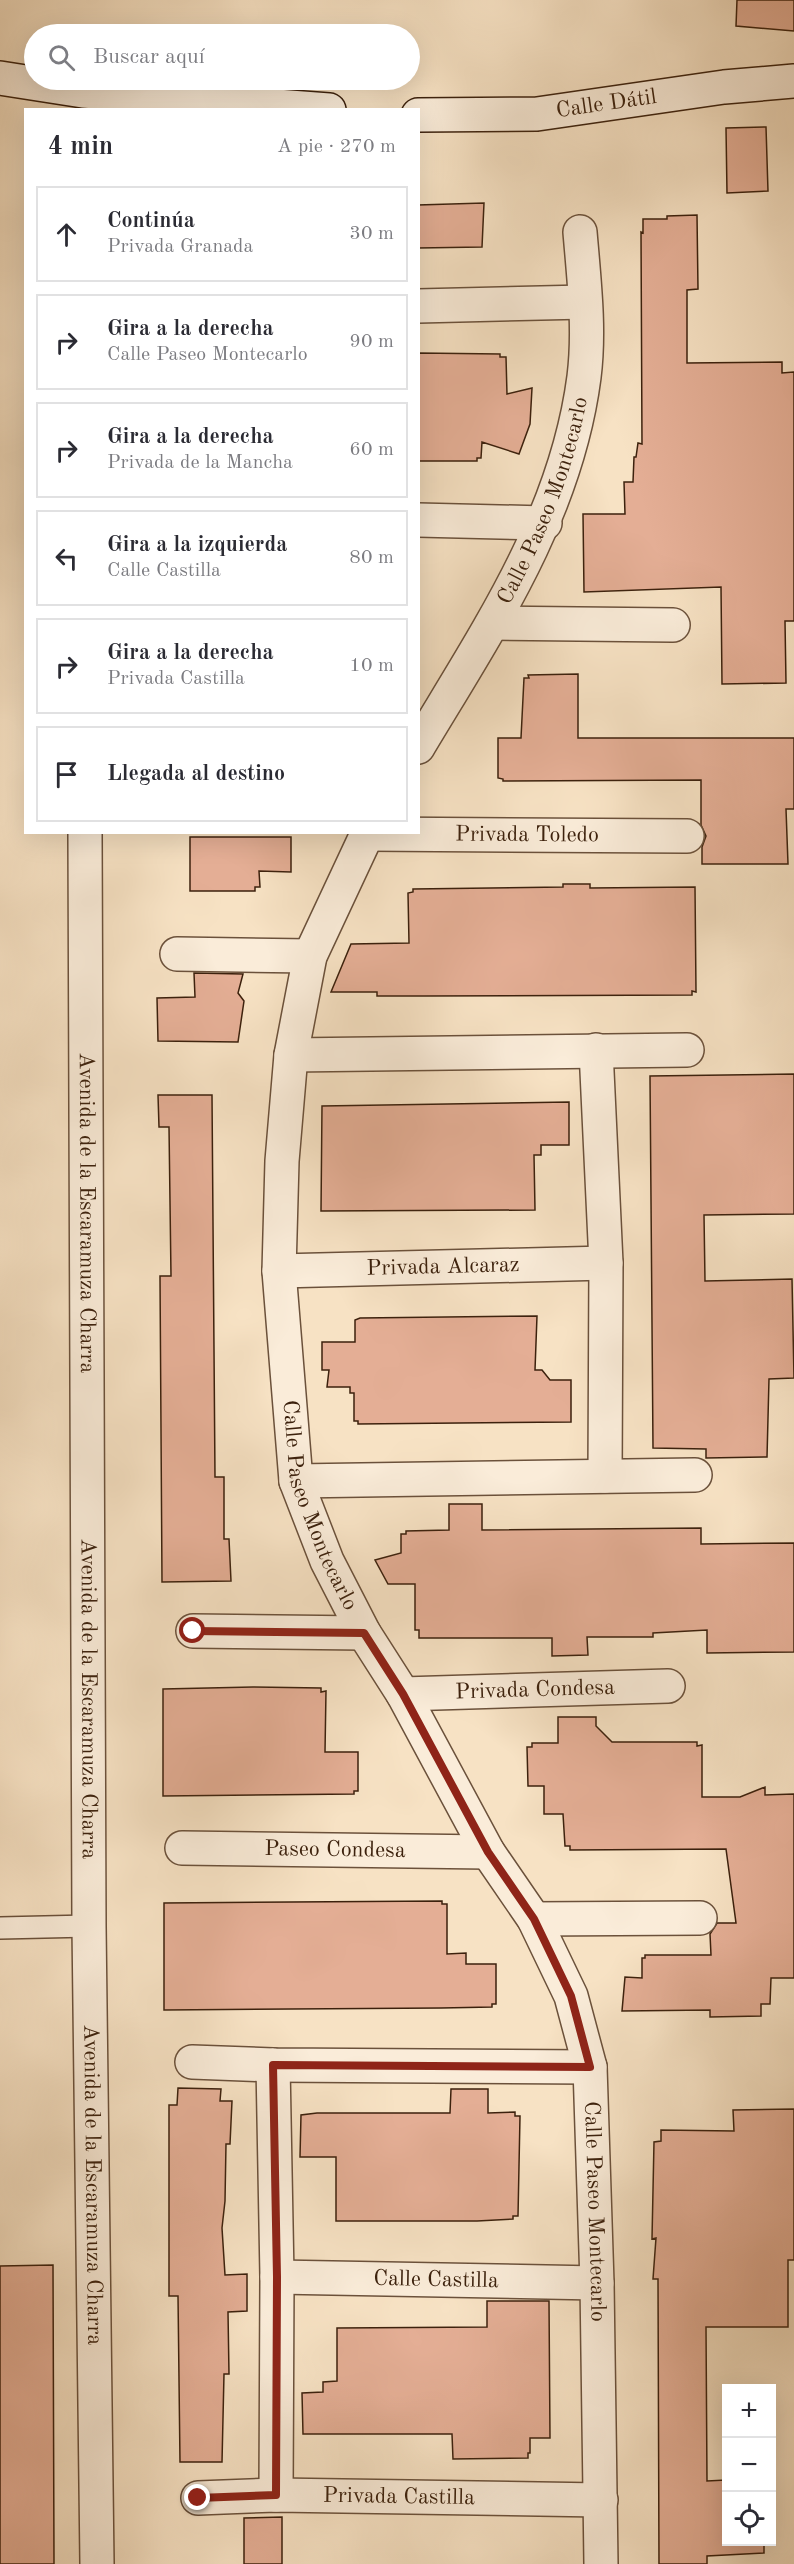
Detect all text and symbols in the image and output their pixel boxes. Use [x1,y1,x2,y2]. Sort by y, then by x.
search box [24,24,420,90]
icon: search [45,41,78,74]
text: Buscar aquí [93,46,205,68]
street label: Calle Dátil [554,86,658,122]
text: 4 min [48,134,113,160]
text: A pie · 270 m [277,137,396,157]
text: Continúa [107,210,195,232]
icon: ahead [50,218,83,251]
text: 30 m [349,224,394,244]
text: Privada Granada [107,237,253,257]
text: Gira a la derecha [107,318,274,340]
icon: right [50,326,83,359]
text: 90 m [349,332,394,352]
text: Calle Paseo Montecarlo [107,345,308,365]
street label: Calle Paseo Montecarlo [494,395,592,608]
text: Gira a la derecha [107,426,274,448]
icon: right [50,434,83,467]
text: 60 m [349,440,394,460]
text: Privada de la Mancha [107,453,293,473]
text: Gira a la izquierda [107,534,287,556]
icon: left [50,542,83,575]
text: 80 m [349,548,394,568]
text: Calle Castilla [107,561,221,581]
text: Gira a la derecha [107,642,274,664]
icon: right [50,650,83,683]
text: 10 m [349,656,394,676]
text: Privada Castilla [107,669,245,689]
icon: arrive [50,758,83,791]
text: Llegada al destino [107,763,285,785]
street label: Privada Toledo [455,824,599,846]
street label: Avenida de la Escaramuza Charra [75,1053,98,1374]
street label: Privada Alcaraz [366,1254,520,1280]
street label: Calle Paseo Montecarlo [278,1399,361,1614]
street label: Avenida de la Escaramuza Charra [77,1539,100,1860]
route start [179,1617,205,1643]
street label: Privada Condesa [455,1677,615,1703]
street label: Paseo Condesa [264,1838,406,1862]
street label: Avenida de la Escaramuza Charra [79,2024,105,2346]
street label: Calle Paseo Montecarlo [580,2101,609,2322]
street label: Calle Castilla [373,2268,499,2292]
map controls [722,2384,776,2546]
button: + [722,2384,776,2438]
button: − [722,2438,776,2492]
route end [184,2484,210,2510]
street label: Privada Castilla [323,2485,475,2509]
button: locate [722,2492,776,2546]

